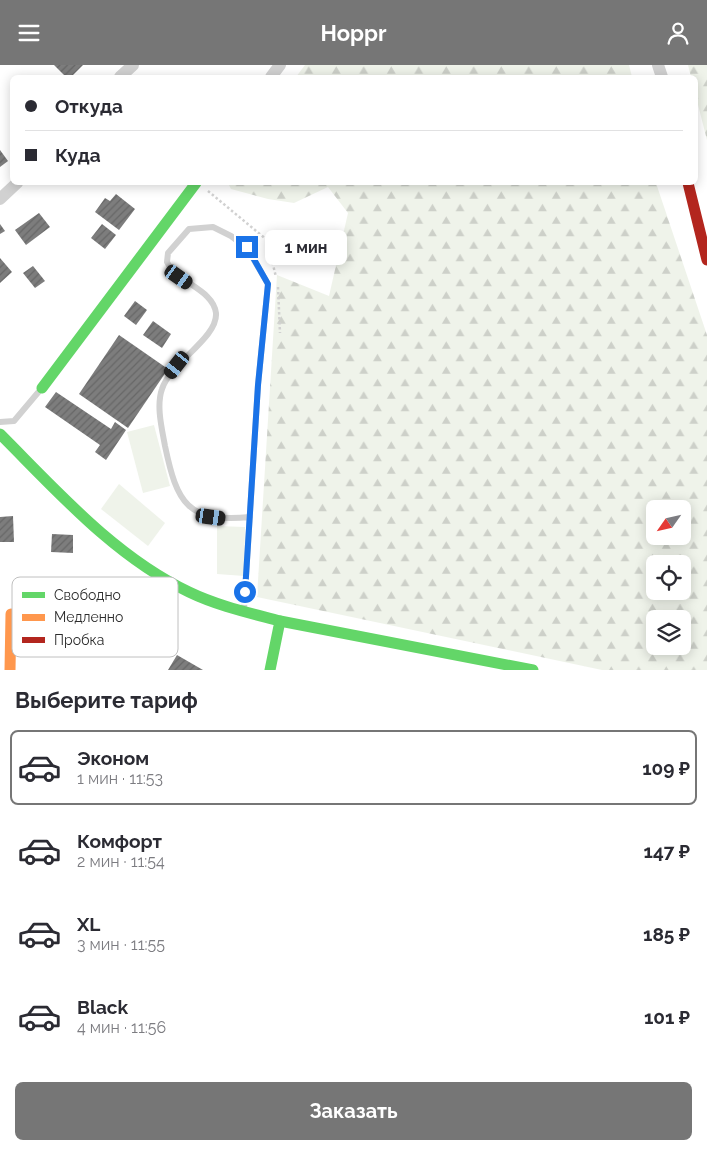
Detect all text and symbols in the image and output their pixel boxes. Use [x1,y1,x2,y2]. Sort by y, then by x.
icon: menu [15,19,43,47]
icon: person [664,19,692,47]
text: Hoppr [321,20,386,46]
text: Откуда [55,95,123,117]
text: Куда [55,144,101,166]
callout: 1 мин [264,229,347,265]
route end [236,236,258,258]
text: 1 мин [285,238,327,257]
car [162,262,195,292]
car [161,349,192,381]
north arrow [646,500,691,545]
map controls [646,500,691,655]
car [195,507,226,527]
button: locate [646,555,691,600]
legend [12,577,178,657]
route start [234,581,256,603]
text: Свободно [54,587,121,603]
text: Медленно [54,609,123,625]
button: layers [646,610,691,655]
text: Пробка [54,632,104,648]
text: Выберите тариф [15,687,198,713]
icon: car [17,745,62,790]
text: Эконом [77,747,149,769]
text: 109 ₽ [642,757,690,779]
text: 1 мин · 11:53 [77,769,163,788]
icon: car [17,828,62,873]
text: Комфорт [77,830,162,852]
text: 147 ₽ [644,840,690,862]
text: 2 мин · 11:54 [77,852,165,871]
icon: car [17,911,62,956]
text: XL [77,913,100,935]
text: 185 ₽ [643,923,690,945]
text: 3 мин · 11:55 [77,935,165,954]
icon: car [17,994,62,1039]
text: Black [77,996,128,1018]
text: 101 ₽ [644,1006,690,1028]
text: 4 мин · 11:56 [77,1018,166,1037]
button: Заказать [15,1082,692,1140]

